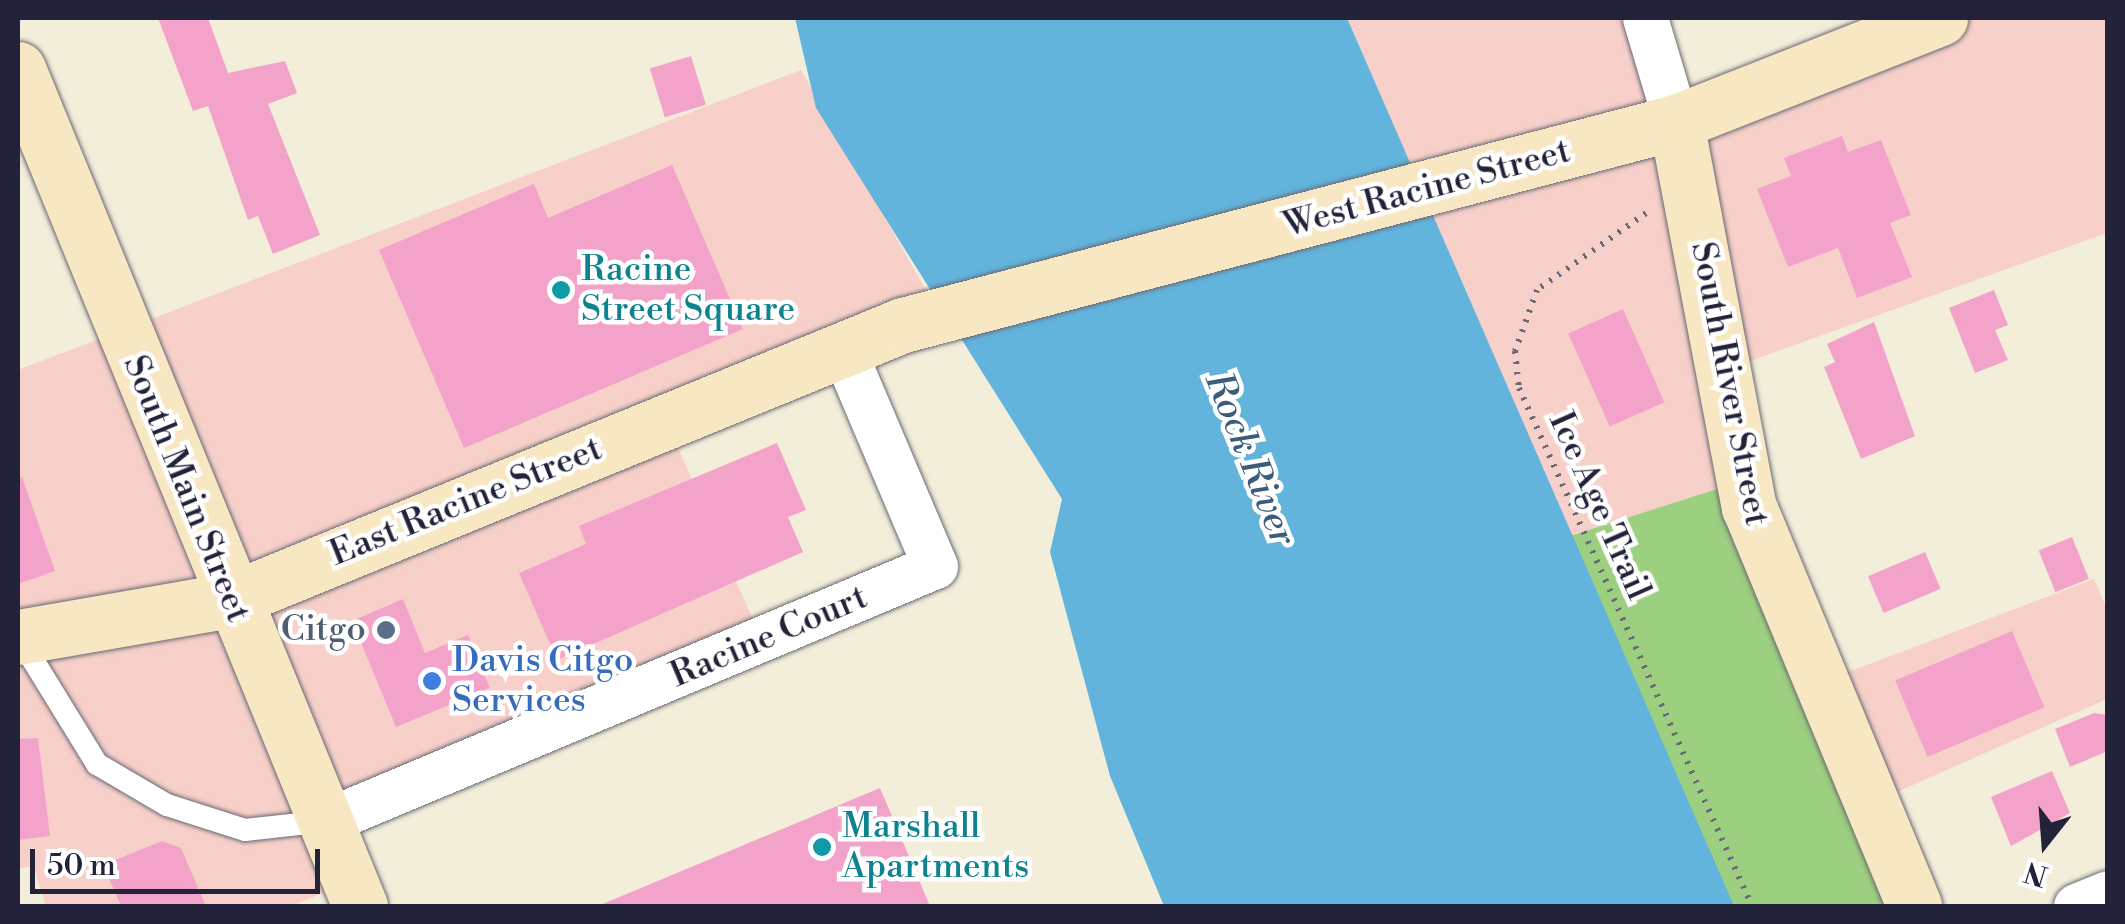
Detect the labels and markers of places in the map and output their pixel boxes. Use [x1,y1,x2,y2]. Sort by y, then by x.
place label: Racine Street Square [581,249,795,331]
marker: Racine Street Square [550,279,572,301]
place label: Citgo [281,609,366,651]
marker: Citgo [375,619,397,641]
place label: Davis Citgo Services [452,640,634,722]
marker: Davis Citgo Services [421,670,443,692]
place label: Marshall Apartments [842,806,1029,888]
marker: Marshall Apartments [811,836,833,858]

